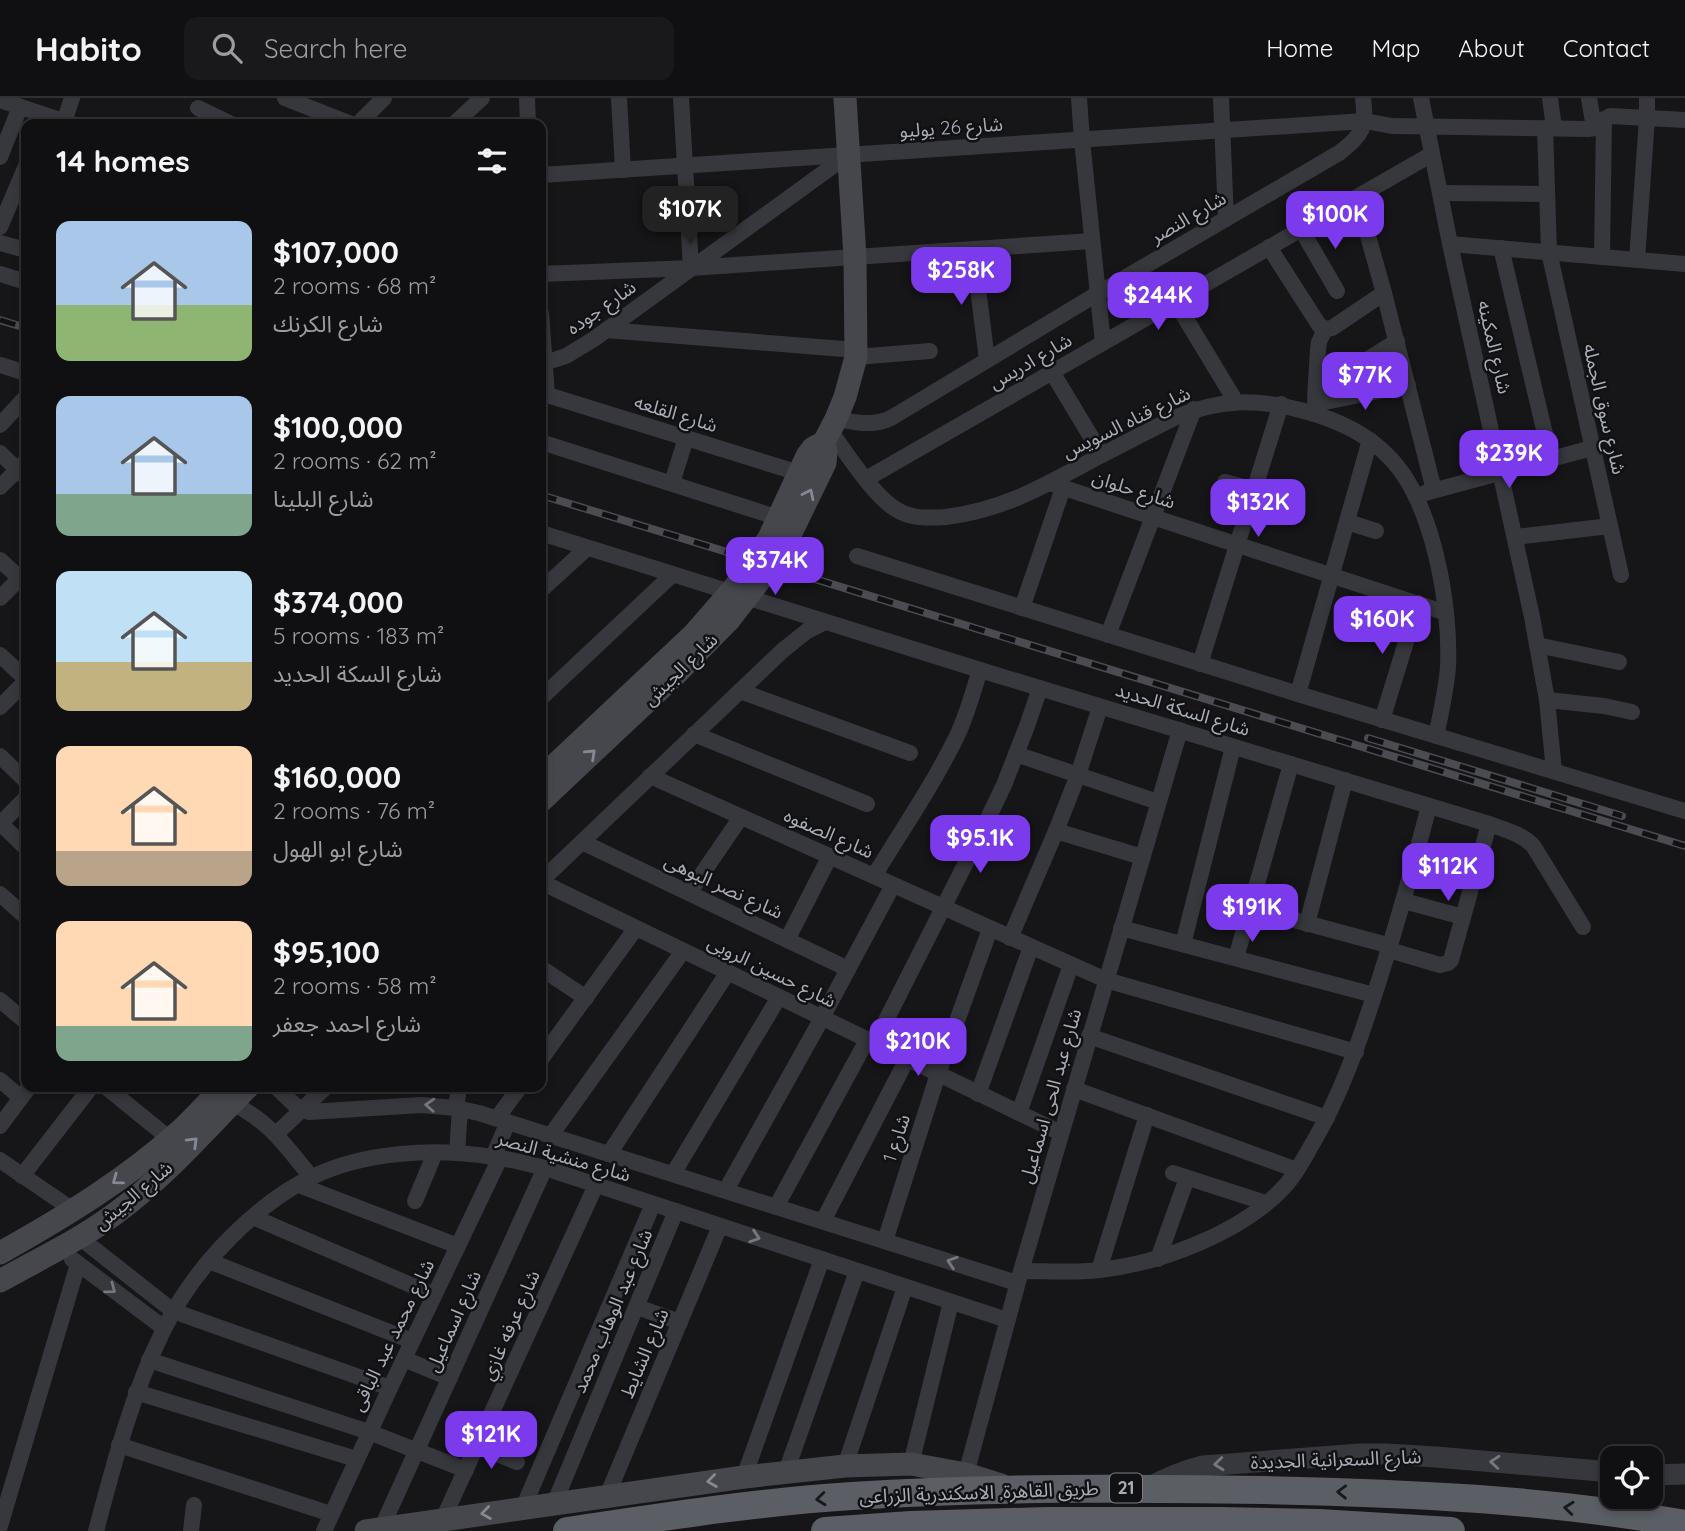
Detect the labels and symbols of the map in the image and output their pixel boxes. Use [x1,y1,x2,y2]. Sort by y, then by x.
street label: شارع 26 يوليو [898,111,1004,145]
pin: $107K [641,186,739,246]
street label: شارع النصر [1145,186,1231,251]
pin: $100K [1286,192,1384,251]
pin: $258K [912,248,1010,307]
pin: $244K [1109,272,1207,332]
street label: شارع جوده [562,274,641,341]
street label: شارع المكينه [1471,298,1517,397]
street label: شارع ادريس [984,328,1077,396]
street label: شارع سوق الجمله [1576,341,1632,477]
pin: $77K [1324,352,1406,412]
street label: شارع قناه السويس [1058,381,1195,465]
street label: شارع القلعه [631,389,721,439]
pin: $239K [1460,430,1558,490]
street label: شارع حلوان [1089,464,1178,516]
pin: $132K [1209,480,1307,539]
one-way arrow [801,489,815,501]
pin: $374K [726,538,824,597]
pin: $160K [1333,596,1431,656]
street label: شارع الجيش [638,627,724,712]
street label: شارع السكة الحديد [1112,677,1253,743]
one-way arrow [583,750,596,763]
street label: شارع الصفوه [780,803,878,865]
pin: $95.1K [923,816,1037,875]
pin: $112K [1399,844,1497,903]
street label: شارع نصر البوهى [660,848,787,926]
pin: $191K [1203,884,1301,944]
street label: شارع حسين الروبى [703,929,840,1014]
street label: شارع عبد الحى اسماعيل [1014,1006,1088,1187]
pin: $210K [869,1018,967,1078]
one-way arrow [424,1098,435,1113]
street label: شارع 1 [877,1111,917,1166]
street label: شارع منشية النصر [493,1125,634,1188]
one-way arrow [185,1137,198,1150]
street label: شارع الجيش [89,1155,178,1236]
one-way arrow [112,1172,125,1184]
street label: شارع عبد الوهاب محمد [567,1225,659,1397]
one-way arrow [748,1229,761,1243]
street label: شارع محمد عبد الباقى [345,1255,441,1416]
one-way arrow [947,1256,959,1271]
street label: شارع اسماعيل [420,1266,488,1376]
street label: شارع عرفه غازي [475,1266,548,1385]
one-way arrow [104,1281,116,1293]
street label: شارع الشايط [614,1305,675,1402]
pin: $121K [442,1412,540,1471]
street label: شارع السعرانية الجديدة [1250,1444,1422,1476]
one-way arrow [1489,1455,1500,1470]
one-way arrow [1213,1456,1224,1471]
one-way arrow [706,1474,718,1489]
road number: 21 [1110,1474,1142,1503]
street label: طريق القاهرة, الاسكندرية الزراعى [859,1476,1099,1508]
one-way arrow [1336,1484,1347,1500]
one-way arrow [815,1491,826,1506]
one-way arrow [1563,1501,1575,1516]
one-way arrow [481,1506,492,1521]

